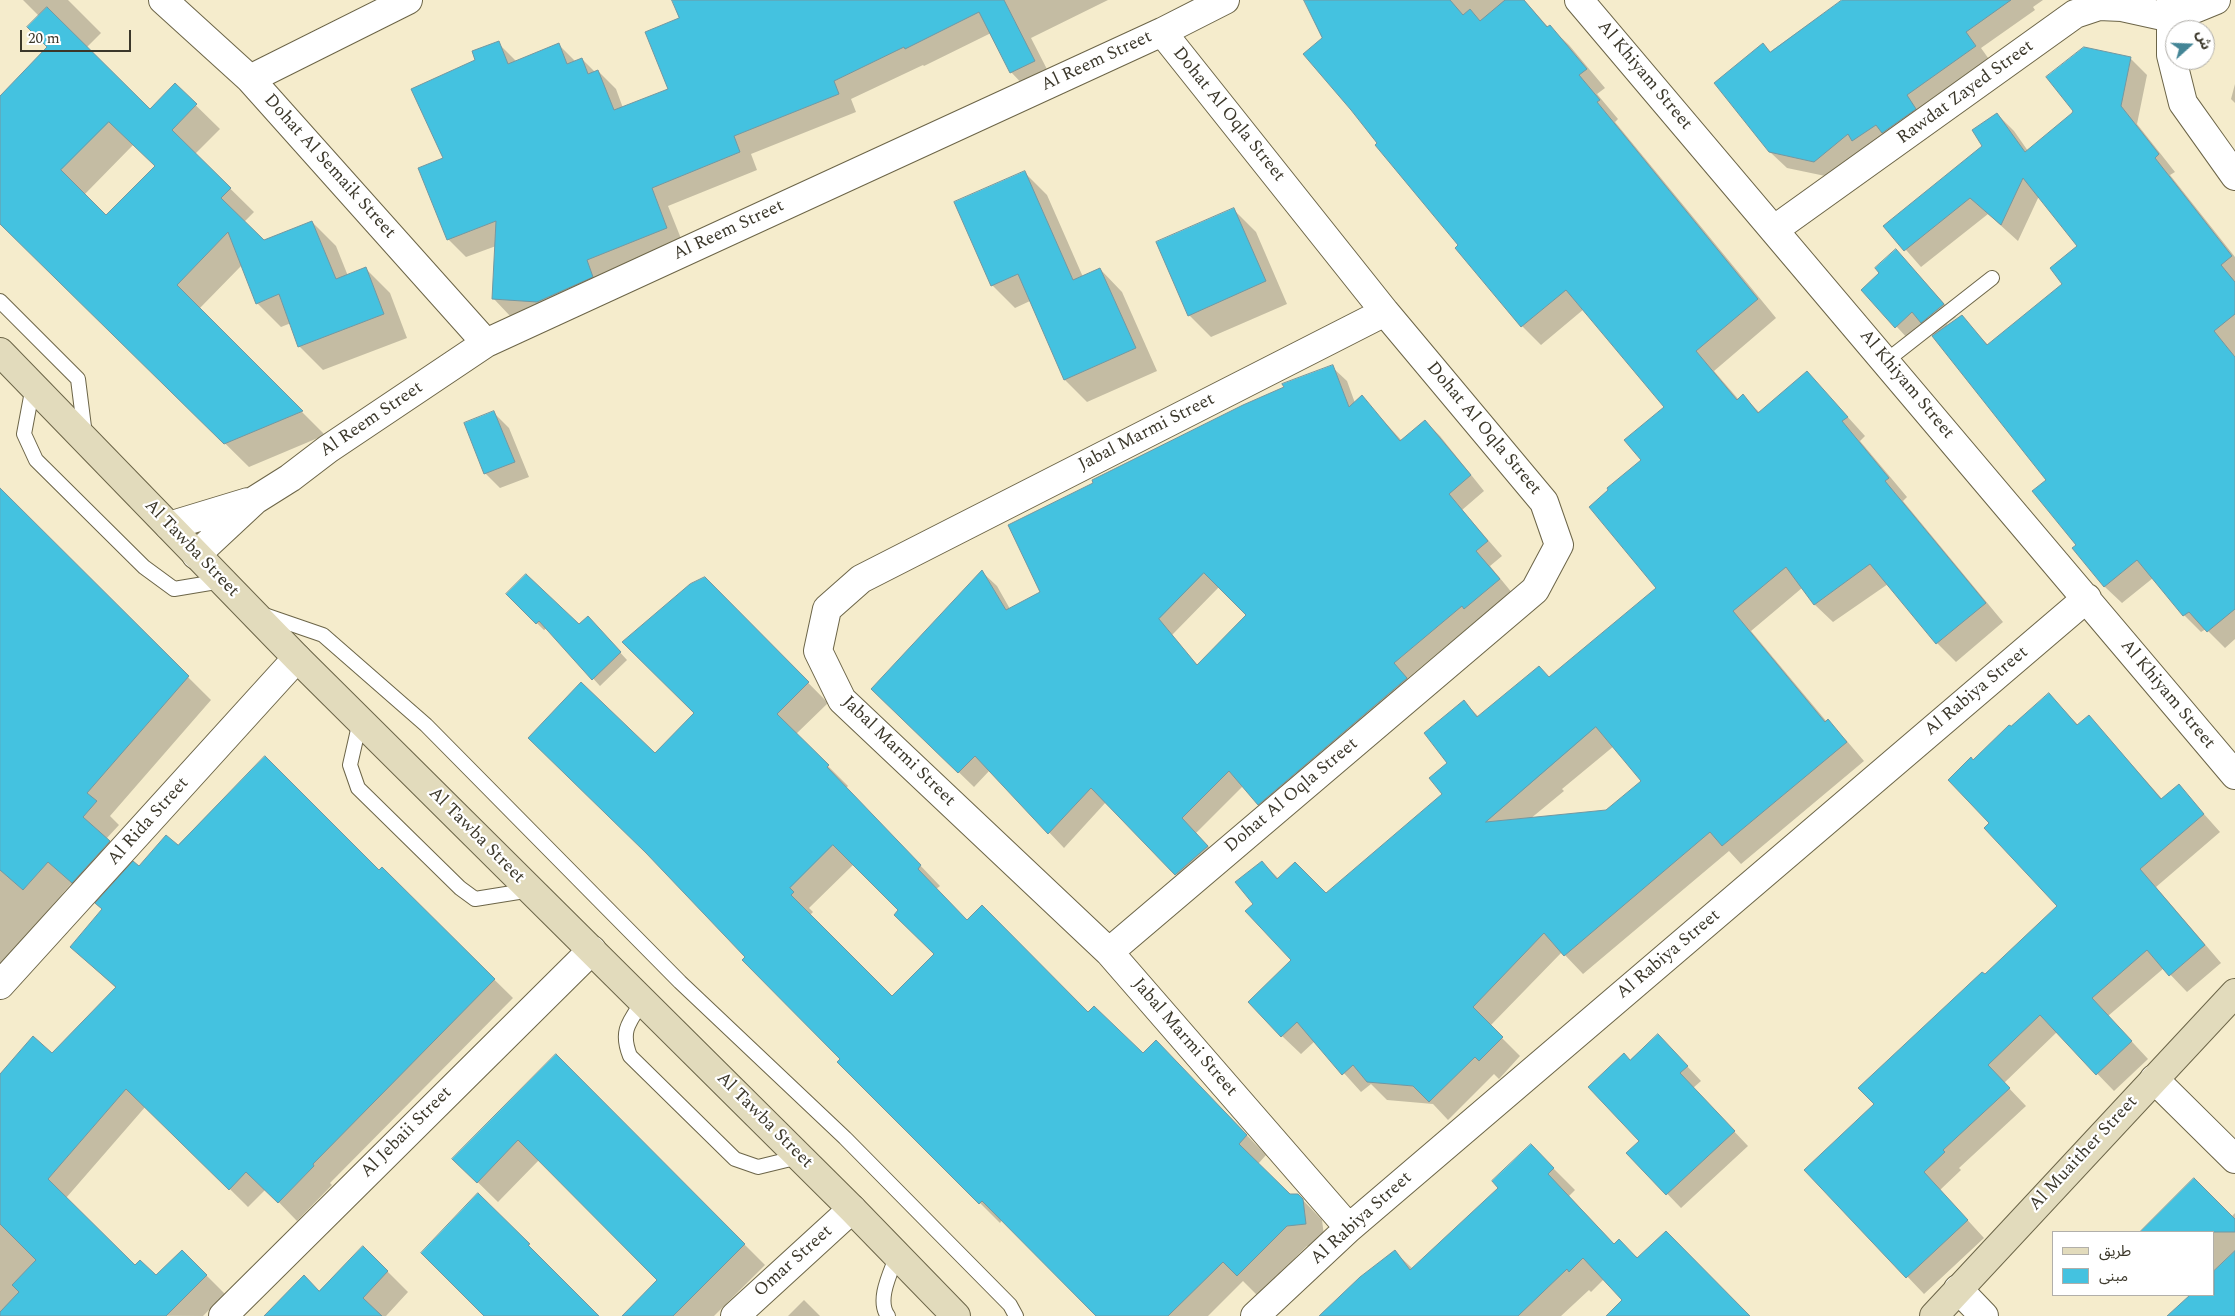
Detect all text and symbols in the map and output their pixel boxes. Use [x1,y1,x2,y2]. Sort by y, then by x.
street label: Al Khiyam Street [1592,17,1696,135]
scale bar [22,20,134,52]
north arrow [2165,20,2215,70]
text: 20 m [28,27,60,50]
street label: Al Reem Street [1038,27,1156,97]
text: ش [2190,27,2217,53]
street label: Rawdat Zayed Street [1893,36,2039,150]
street label: Dohat Al Oqla Street [1167,43,1289,187]
street label: Dohat Al Semaik Street [258,90,400,244]
street label: Al Reem Street [670,196,788,266]
street label: Al Khiyam Street [1854,326,1958,444]
street label: Dohat Al Oqla Street [1421,358,1545,500]
street label: Al Reem Street [316,378,428,462]
street label: Jabal Marmi Street [1075,389,1219,477]
street label: Al Tawba Street [139,496,243,602]
street label: Al Khiyam Street [2115,636,2219,754]
street label: Al Rabiya Street [1921,642,2033,742]
street label: Jabal Marmi Street [837,692,959,812]
street label: Dohat Al Oqla Street [1221,734,1363,858]
street label: Al Rida Street [104,773,194,871]
street label: Al Tawba Street [423,783,529,889]
street label: Al Rabiya Street [1613,905,1725,1005]
street label: Jabal Marmi Street [1127,974,1241,1102]
street label: Al Tawba Street [711,1068,817,1174]
street label: Al Jebaii Street [357,1083,457,1183]
street label: Al Muaither Street [2025,1092,2143,1216]
street label: Al Rabiya Street [1307,1168,1417,1270]
street label: Omar Street [751,1221,837,1303]
legend [2052,1231,2215,1296]
text: طريق [2099,1240,2131,1263]
text: مبنى [2099,1265,2128,1288]

